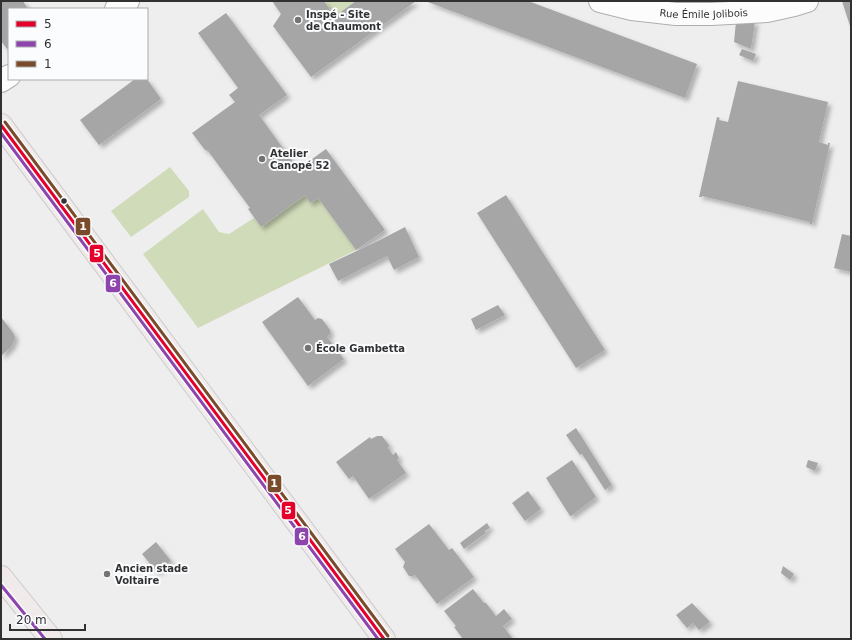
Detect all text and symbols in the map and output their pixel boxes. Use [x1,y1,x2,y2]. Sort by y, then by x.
street label: Rue Émile Jolibois [659,7,748,20]
legend [8,8,148,80]
place label: Inspé - Site de Chaumont [306,9,381,32]
marker: Inspé - Site de Chaumont [293,15,303,25]
text: 5 [44,17,52,31]
text: 6 [44,37,52,51]
text: 1 [44,57,52,71]
place label: Atelier Canopé 52 [270,148,329,171]
marker: Atelier Canopé 52 [257,154,267,164]
unlabelled marker [59,196,69,206]
line badge: 1 [75,217,91,236]
text: 1 [79,220,87,233]
line badge: 5 [89,244,104,263]
text: 5 [93,247,101,260]
line badge: 6 [105,274,121,293]
text: 6 [109,277,117,290]
place label: École Gambetta [316,342,405,354]
marker: École Gambetta [303,343,313,353]
line badge: 1 [267,474,282,493]
text: 1 [270,477,278,490]
line badge: 5 [281,501,296,520]
text: 5 [284,504,292,517]
line badge: 6 [294,527,309,546]
text: 6 [298,530,306,543]
place label: Ancien stade Voltaire [115,563,188,586]
marker: Ancien stade Voltaire [102,569,112,579]
scale bar [10,606,85,632]
text: 20 m [16,613,47,627]

